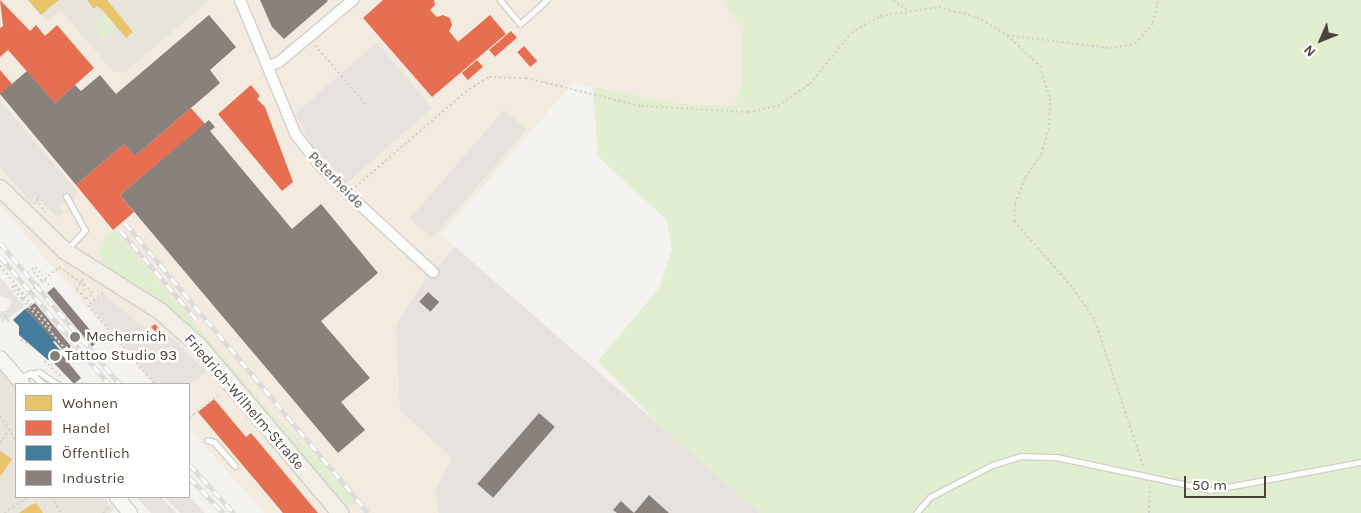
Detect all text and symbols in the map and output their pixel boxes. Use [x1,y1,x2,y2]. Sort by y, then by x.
north arrow [1296,15,1346,65]
text: N [1300,41,1319,60]
street label: Peterheide [304,148,368,212]
place label: Mechernich [86,328,167,346]
marker: Mechernich [68,330,82,344]
street label: Friedrich-Wilhelm-Straße [180,331,308,473]
place label: Tattoo Studio 93 [65,347,177,365]
marker: Tattoo Studio 93 [49,350,61,362]
legend [15,383,190,498]
text: Wohnen [62,394,118,412]
text: Handel [62,419,110,437]
text: Öffentlich [62,444,130,462]
scale bar [1186,466,1268,498]
text: Industrie [62,469,124,487]
text: 50 m [1192,476,1227,494]

